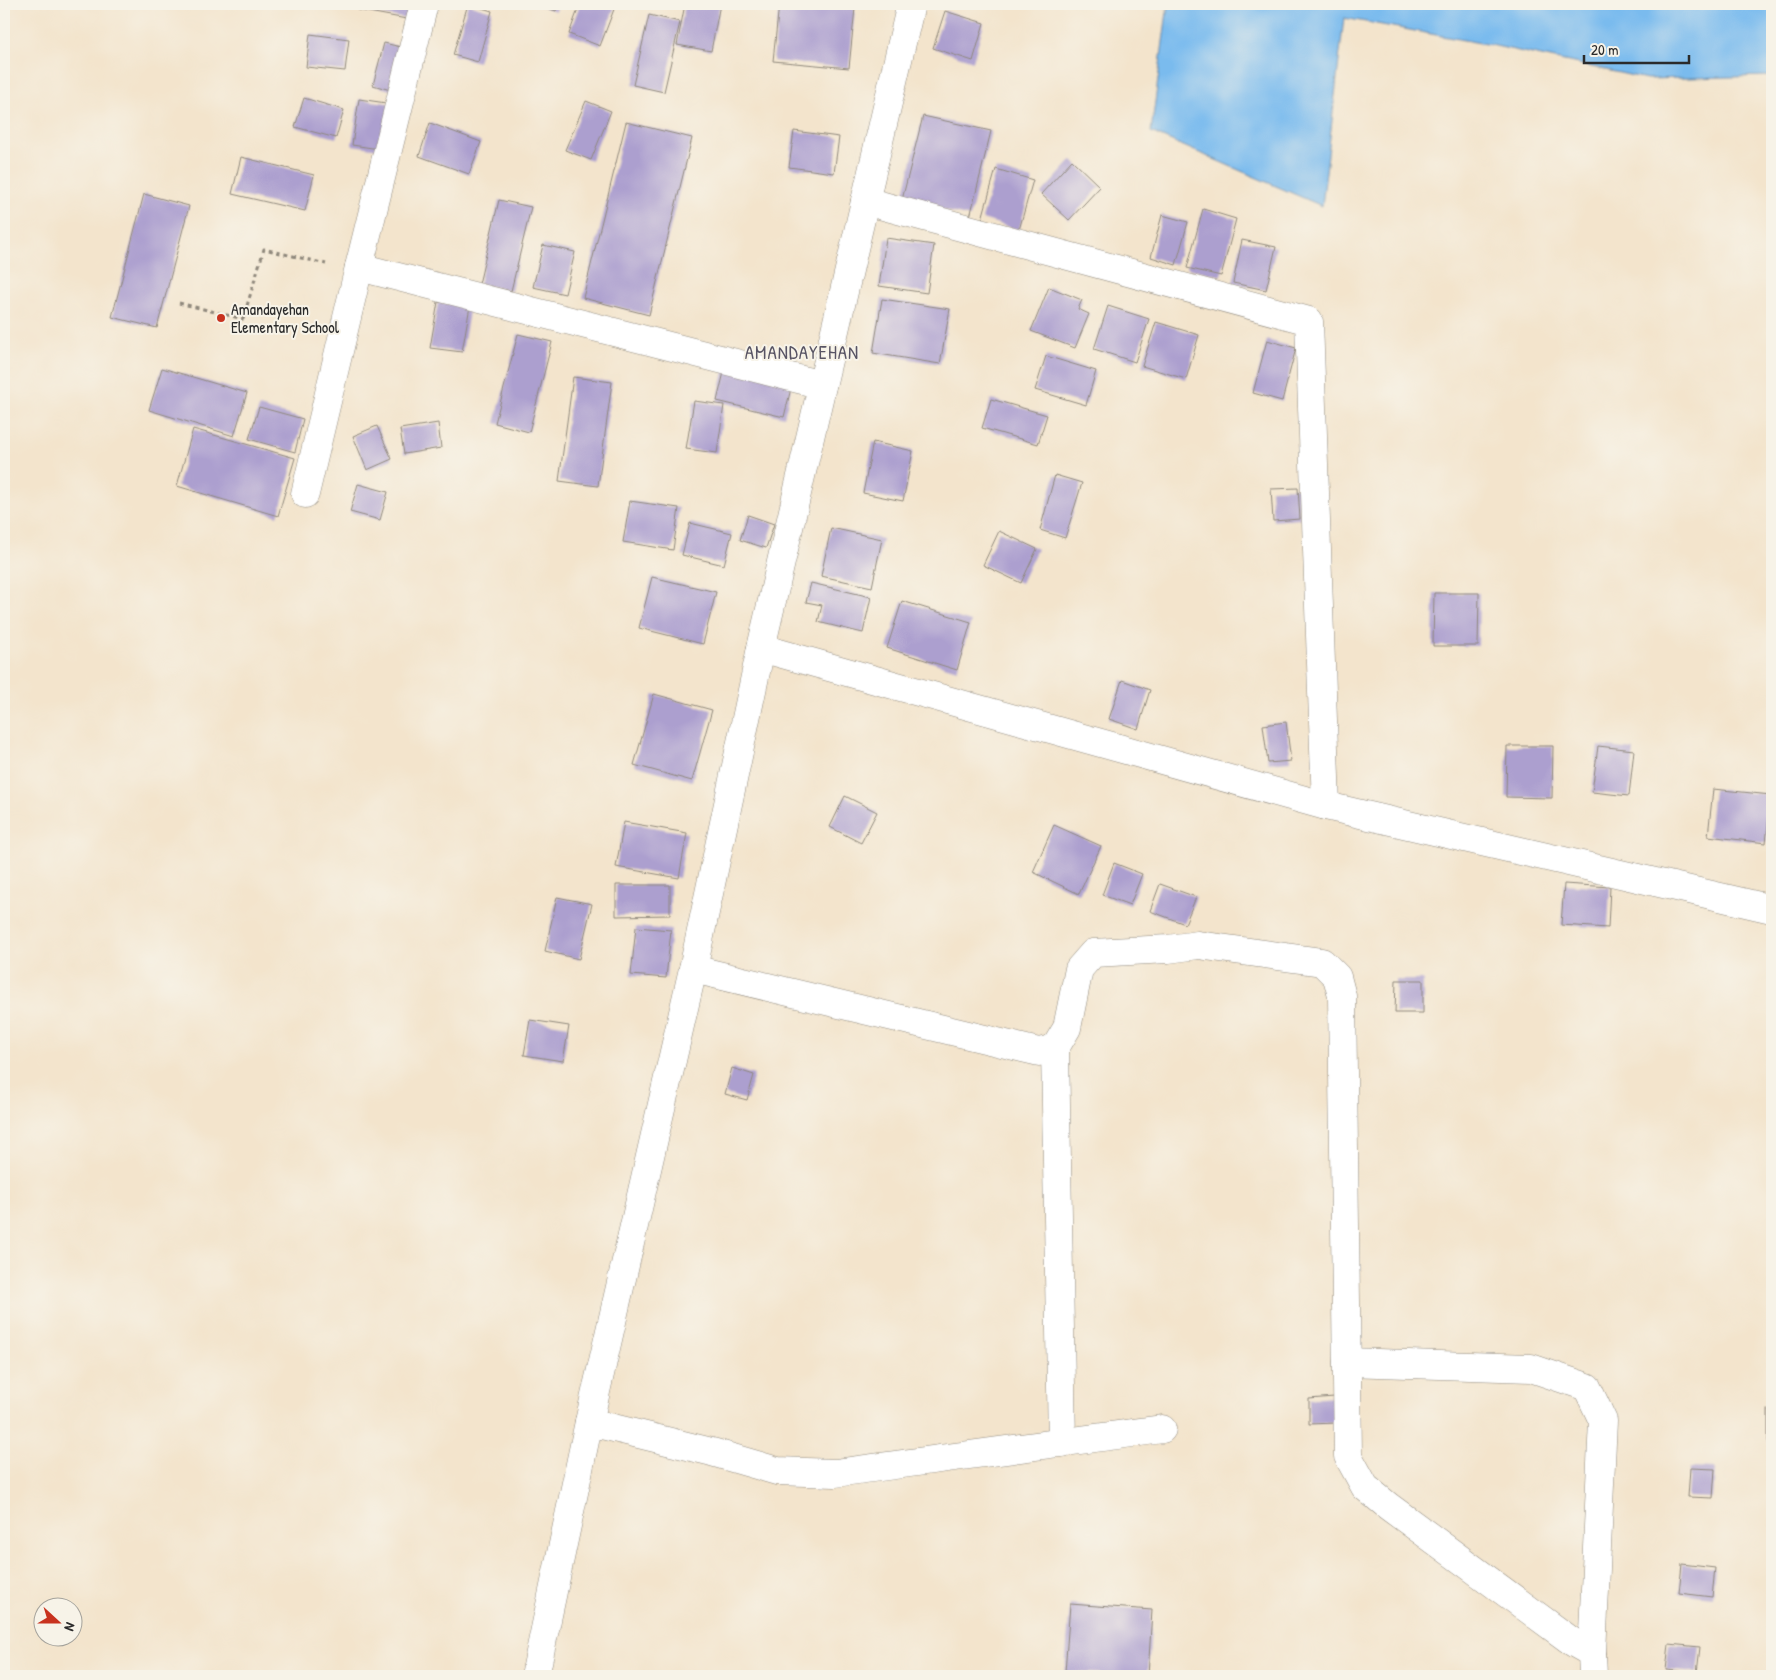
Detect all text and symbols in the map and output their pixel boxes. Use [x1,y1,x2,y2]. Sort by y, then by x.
scale bar [1584,32,1688,64]
text: 20 m [1591,39,1618,60]
place label: Amandayehan Elementary School [231,298,340,338]
marker: Amandayehan Elementary School [215,312,227,324]
district label: AMANDAYEHAN [745,339,859,365]
north arrow [32,1598,82,1648]
text: N [60,1620,81,1634]

